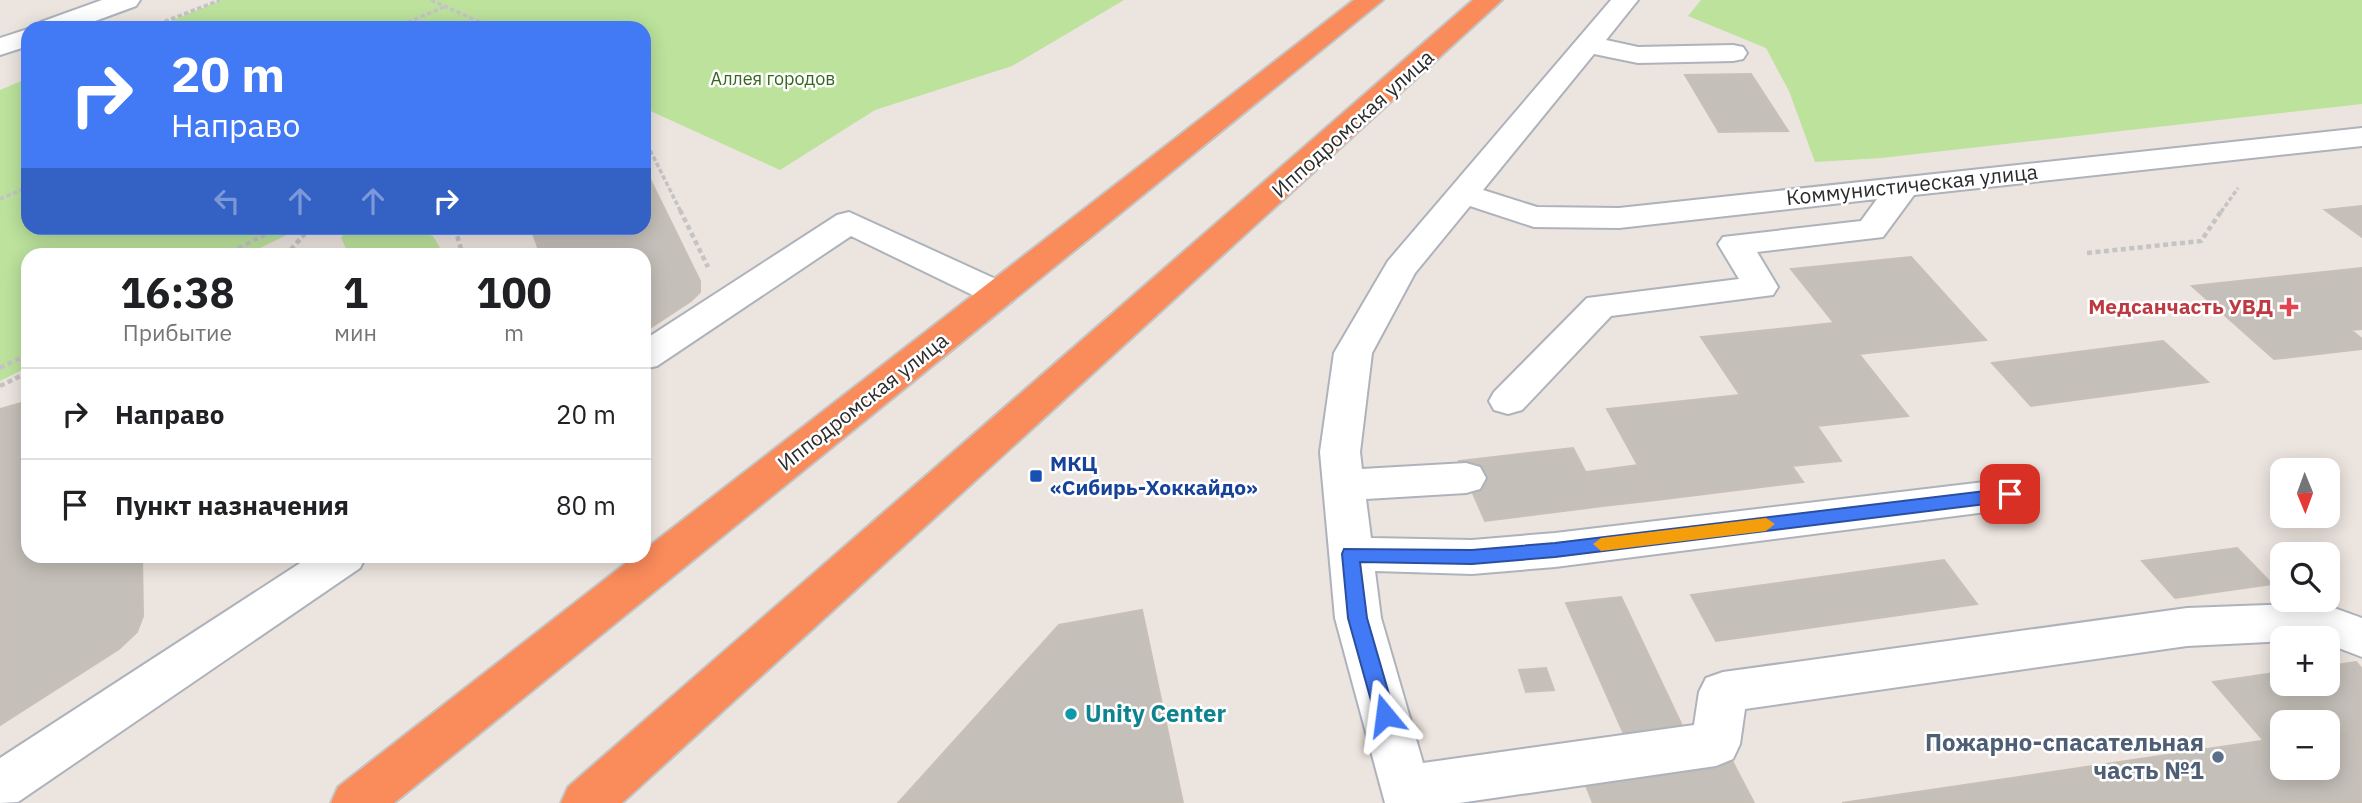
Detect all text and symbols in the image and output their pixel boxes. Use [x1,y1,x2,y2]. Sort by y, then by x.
text: 20 m [171,42,285,105]
street label: Ипподромская улица [1265,43,1439,204]
icon: right [56,49,147,140]
park label: Аллея городов [711,67,835,90]
text: Направо [171,104,300,146]
street label: Коммунистическая улица [1785,157,2039,211]
icon: left [208,182,246,220]
icon: ahead [281,182,319,220]
icon: ahead [354,182,392,220]
icon: right [427,182,465,220]
text: 16:38 [120,265,235,320]
text: 1 [343,265,368,320]
text: 100 [476,265,552,320]
place label: Медсанчасть УВД [2088,292,2273,320]
marker: Медсанчасть УВД [2279,297,2299,317]
text: Прибытие [123,317,232,347]
text: мин [334,317,377,347]
text: m [504,317,524,347]
street label: Ипподромская улица [771,326,953,477]
icon: right [56,395,94,433]
text: Направо [115,397,224,431]
text: 20 m [556,397,616,431]
place label: МКЦ «Сибирь-Хоккайдо» [1050,449,1258,501]
north arrow [2270,458,2340,528]
map controls [2270,458,2340,780]
pin [1980,464,2040,524]
marker: МКЦ «Сибирь-Хоккайдо» [1028,468,1044,484]
icon: arrive [1991,475,2029,513]
icon: arrive [56,486,94,524]
text: Пункт назначения [115,488,349,522]
text: 80 m [556,488,616,522]
button: search [2270,542,2340,612]
button: + [2270,626,2340,696]
position arrow [1348,678,1422,752]
place label: Unity Center [1085,697,1226,729]
marker: Unity Center [1063,706,1079,722]
button: − [2270,710,2340,780]
place label: Пожарно-спасательная часть №1 [1925,726,2204,786]
marker: Пожарно-спасательная часть №1 [2210,749,2226,765]

